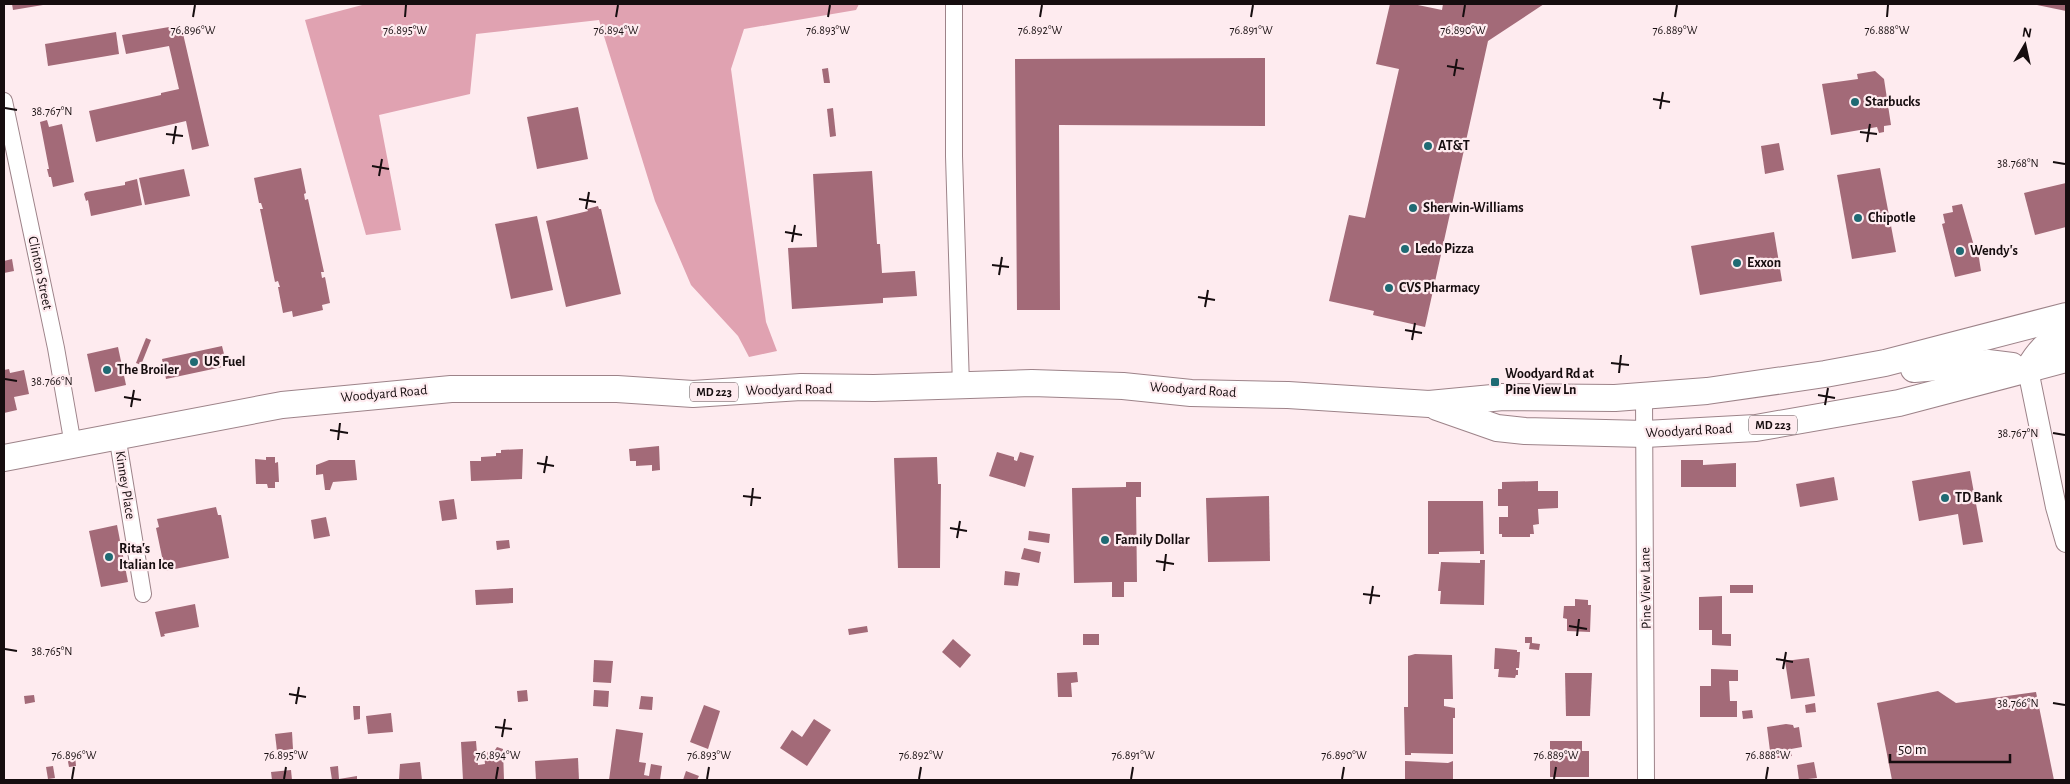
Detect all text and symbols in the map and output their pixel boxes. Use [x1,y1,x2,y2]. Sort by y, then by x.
north arrow [2000,20,2050,70]
text: 76.896°W [171,24,216,36]
text: 76.895°W [383,24,427,36]
text: 76.894°W [594,24,639,36]
text: 76.893°W [806,24,850,36]
text: 76.892°W [1018,24,1063,36]
text: 76.891°W [1229,24,1273,36]
text: 76.890°W [1440,24,1486,36]
text: 76.889°W [1653,24,1698,36]
text: 76.888°W [1865,24,1910,36]
text: N [2021,25,2033,41]
place label: Starbucks [1865,95,1920,109]
marker: Starbucks [1849,96,1861,108]
text: 38.767°N [32,105,72,117]
place label: AT&T [1438,139,1470,153]
marker: AT&T [1422,140,1434,152]
text: 38.768°N [1997,157,2039,169]
place label: Sherwin-Williams [1423,201,1524,215]
marker: Sherwin-Williams [1407,202,1419,214]
place label: Chipotle [1868,211,1916,225]
marker: Chipotle [1852,212,1864,224]
street label: Clinton Street [25,235,55,312]
place label: Ledo Pizza [1415,242,1474,256]
marker: Ledo Pizza [1399,243,1411,255]
place label: Wendy's [1970,244,2018,258]
marker: Wendy's [1954,245,1966,257]
place label: Exxon [1747,256,1781,270]
marker: Exxon [1731,257,1743,269]
place label: CVS Pharmacy [1399,281,1481,295]
marker: CVS Pharmacy [1383,282,1395,294]
place label: US Fuel [204,355,245,369]
marker: US Fuel [188,356,200,368]
place label: The Broiler [117,363,179,377]
marker: The Broiler [101,364,113,376]
place label: Woodyard Rd at Pine View Ln [1505,367,1594,397]
text: 38.766°N [31,375,73,387]
marker: Woodyard Rd at Pine View Ln [1489,376,1501,388]
street label: Woodyard Road [1149,380,1237,400]
road number: MD 223 [690,382,738,402]
street label: Woodyard Road [745,382,833,398]
street label: Woodyard Road [340,383,428,405]
road number: MD 223 [1749,416,1797,434]
street label: Woodyard Road [1645,422,1733,440]
text: 38.767°N [1998,427,2038,439]
street label: Kinney Place [113,450,137,520]
place label: TD Bank [1955,491,2002,505]
marker: TD Bank [1939,492,1951,504]
place label: Family Dollar [1115,533,1190,547]
marker: Family Dollar [1099,534,1111,546]
place label: Rita's Italian Ice [119,542,174,572]
street label: Pine View Lane [1638,547,1654,629]
marker: Rita's Italian Ice [103,551,115,563]
text: 38.765°N [32,645,72,657]
text: 38.766°N [1997,697,2039,709]
scale bar [1890,732,2010,764]
text: 50 m [1898,742,1927,757]
text: 76.896°W [52,749,97,761]
text: 76.895°W [264,749,308,761]
text: 76.894°W [476,749,521,761]
text: 76.893°W [687,749,731,761]
text: 76.892°W [899,749,944,761]
text: 76.891°W [1111,749,1155,761]
text: 76.890°W [1321,749,1367,761]
text: 76.889°W [1534,749,1579,761]
text: 76.888°W [1746,749,1791,761]

